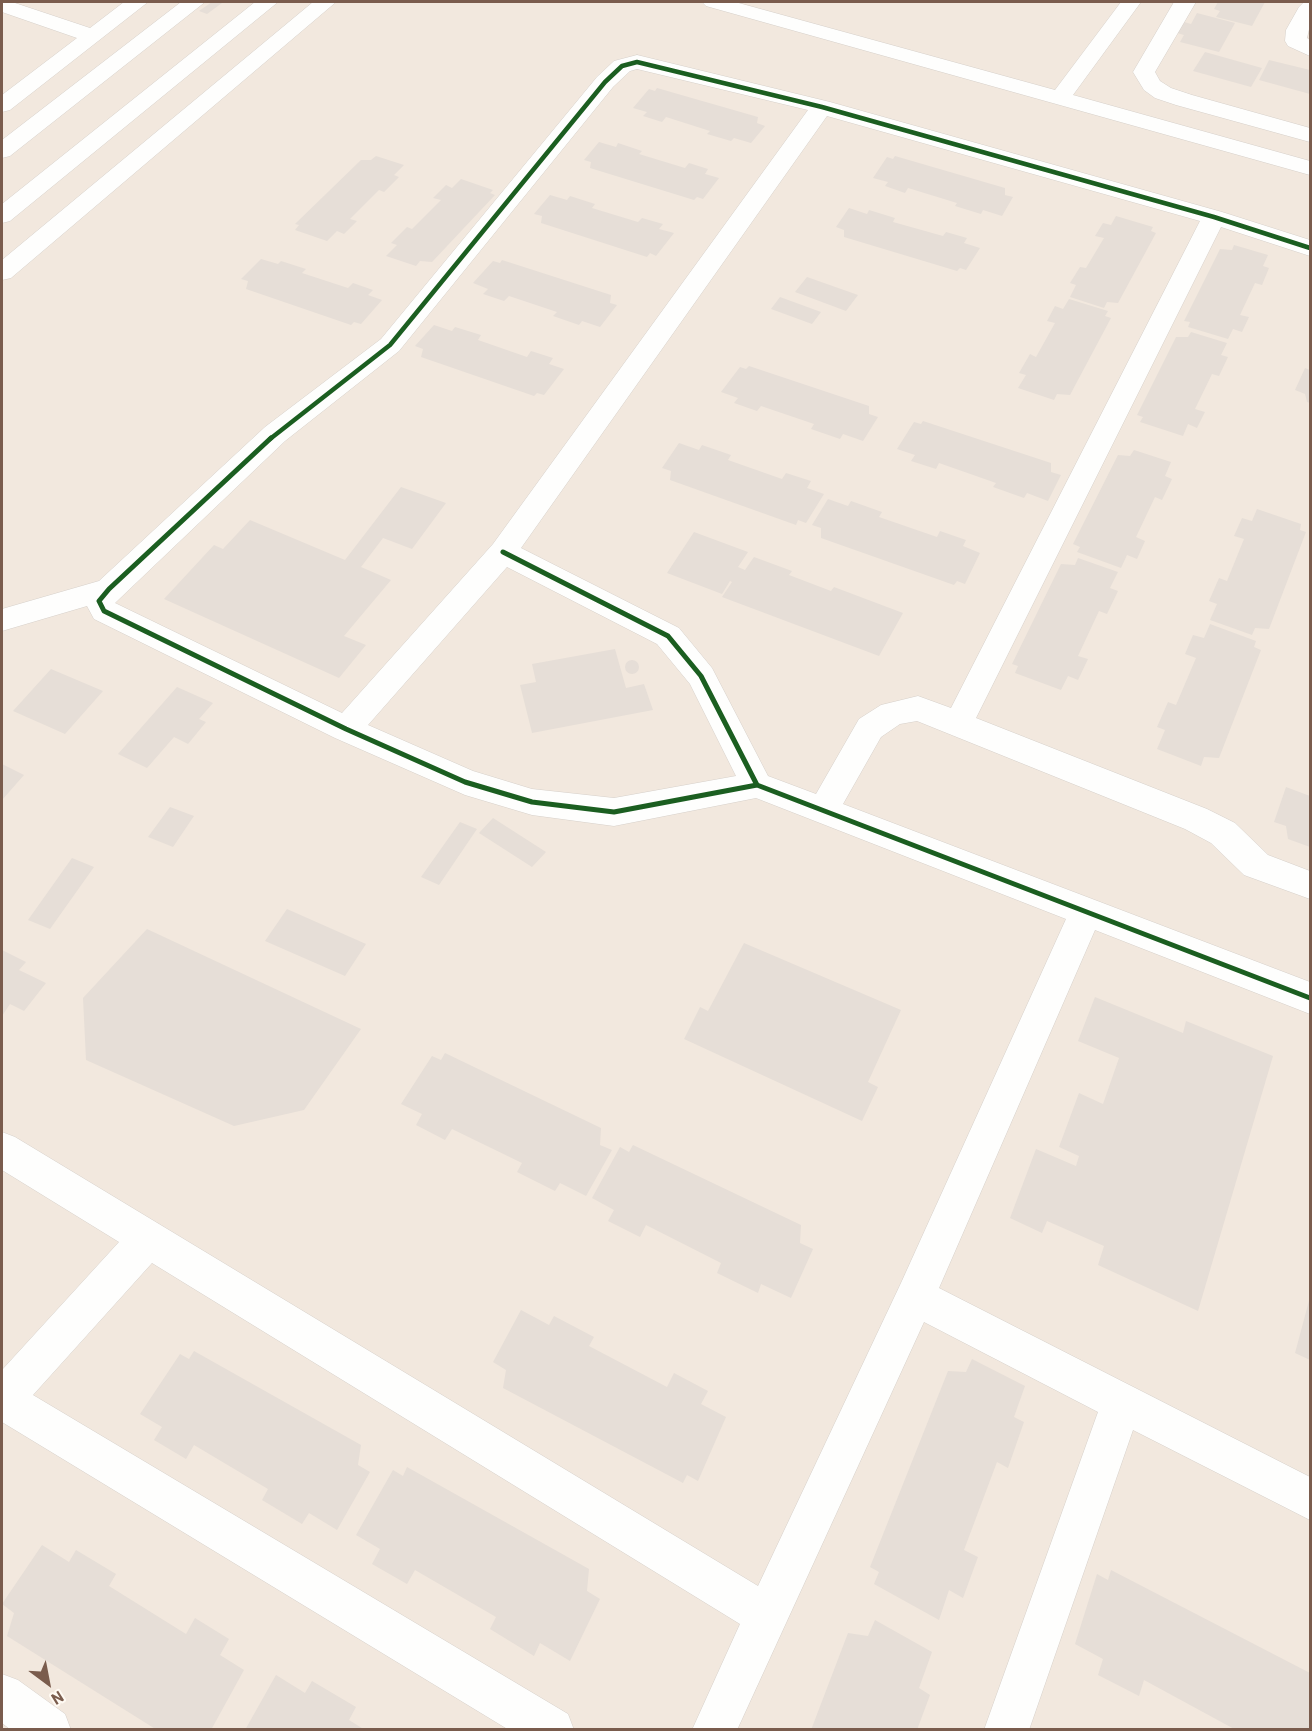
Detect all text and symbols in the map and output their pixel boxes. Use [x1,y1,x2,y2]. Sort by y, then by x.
north arrow [18,1653,78,1713]
text: N [48,1688,67,1710]

